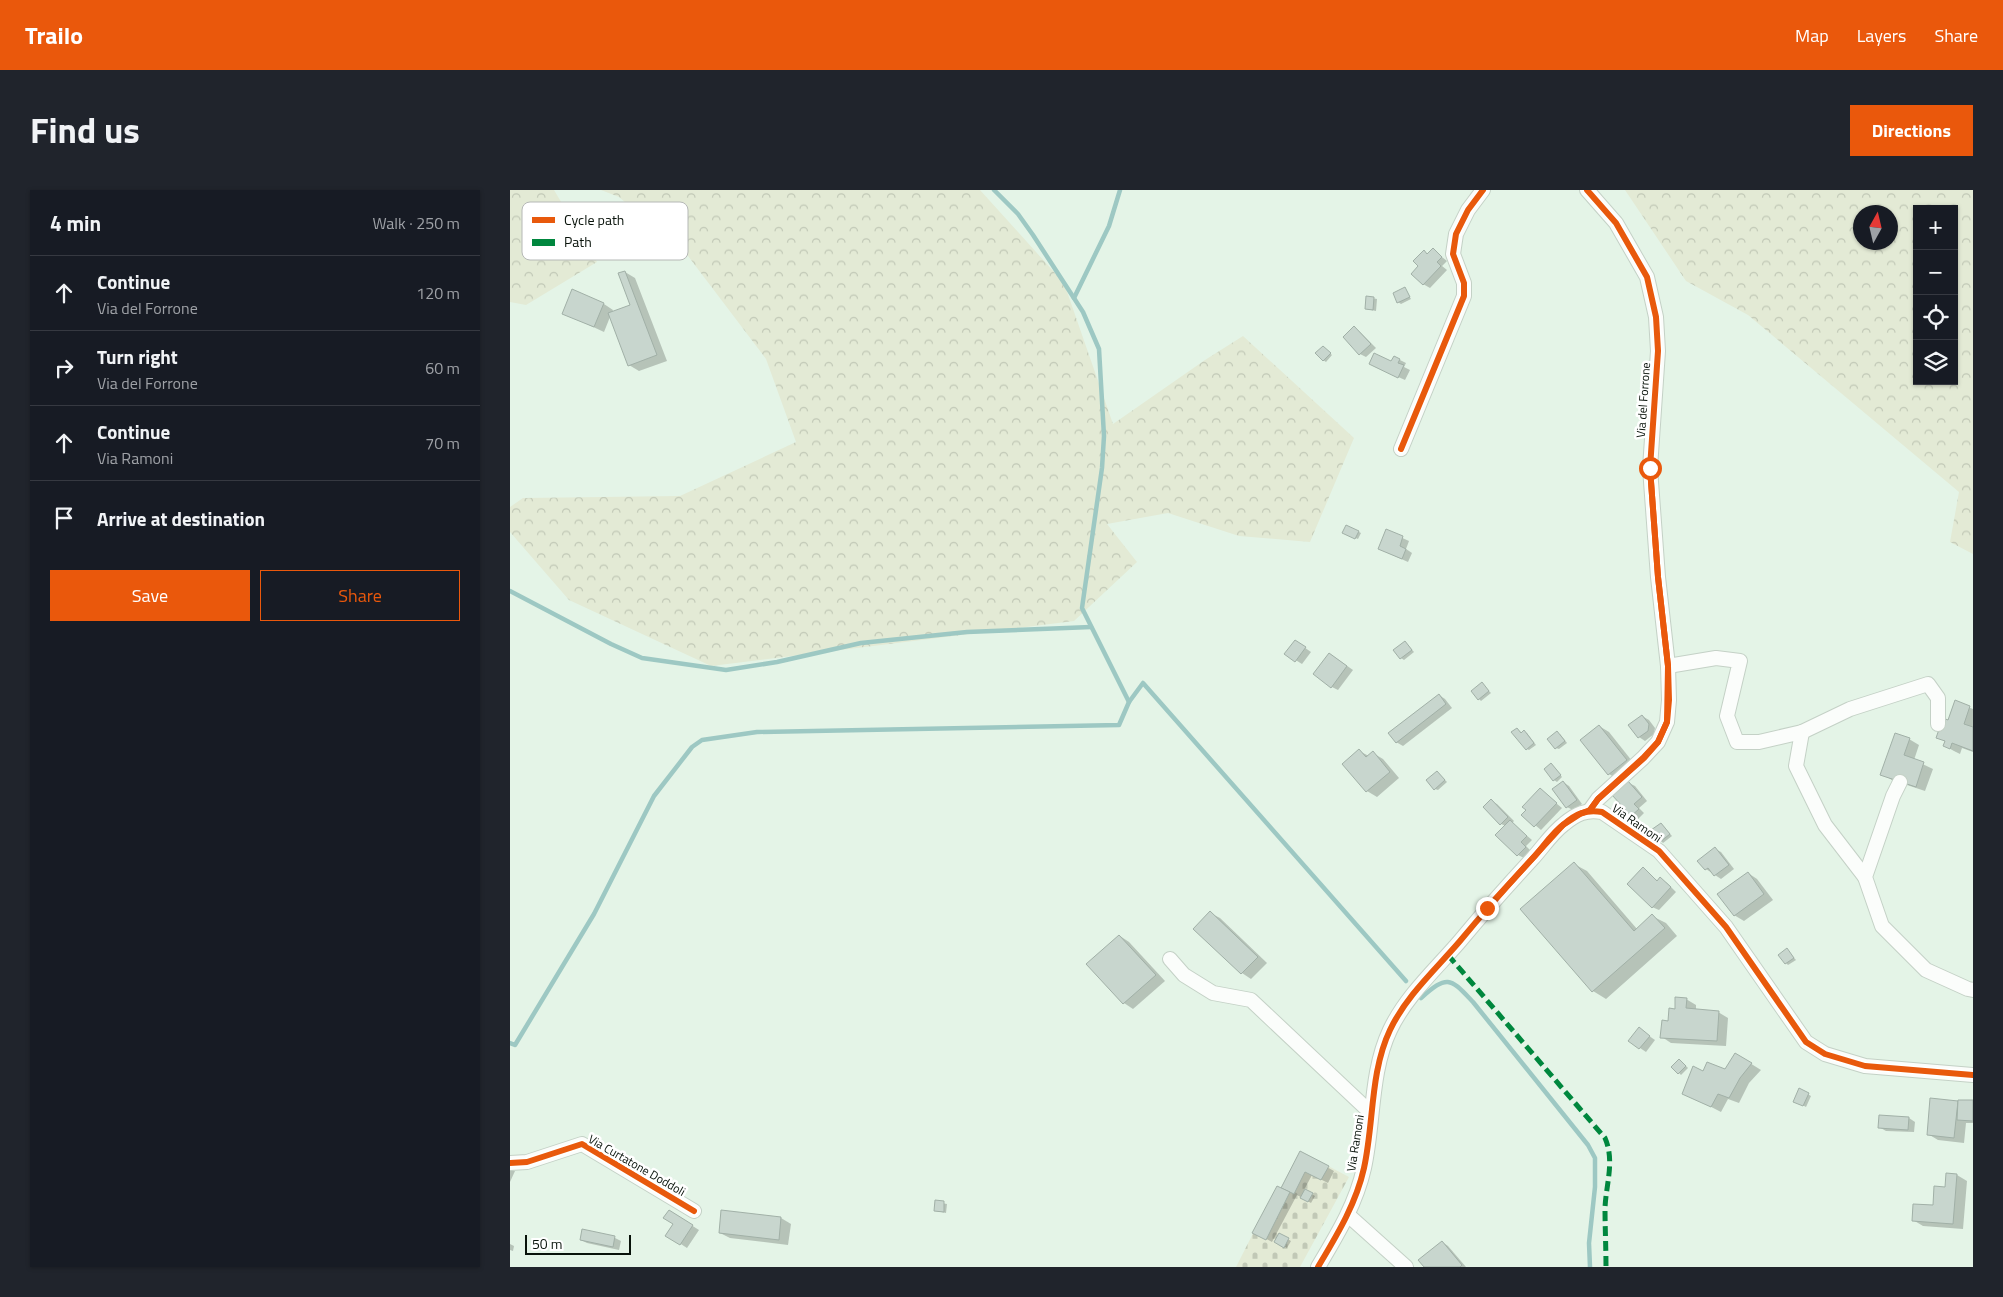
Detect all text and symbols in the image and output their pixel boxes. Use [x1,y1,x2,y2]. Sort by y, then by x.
text: Trailo [25,17,83,53]
text: Map [1795,22,1829,49]
text: Layers [1857,22,1906,49]
text: Share [1934,22,1978,49]
text: Find us [30,103,140,157]
button: Directions [1850,105,1973,156]
legend [522,202,688,260]
north arrow [1853,205,1898,250]
map controls [1913,205,1958,385]
button: + [1913,205,1958,250]
text: 4 min [50,207,101,239]
text: Cycle path [564,209,624,230]
text: Walk · 250 m [372,211,460,235]
text: Path [564,231,592,252]
button: − [1913,250,1958,295]
text: Continue [97,267,170,296]
icon: ahead [50,279,78,307]
text: 120 m [416,281,460,305]
button: locate [1913,295,1958,340]
text: Via del Forrone [97,296,198,320]
button: layers [1913,340,1958,385]
text: Turn right [97,342,178,371]
icon: right [50,354,78,382]
text: 60 m [425,356,460,380]
street label: Via del Forrone [1631,362,1655,438]
text: Via del Forrone [97,371,198,395]
text: Continue [97,417,170,446]
icon: ahead [50,429,78,457]
text: 70 m [425,431,460,455]
text: Via Ramoni [97,446,173,470]
route start [1639,457,1662,480]
icon: arrive [50,504,78,532]
text: Arrive at destination [97,504,265,533]
button: Save [50,570,250,621]
button: Share [260,570,460,621]
street label: Via Ramoni [1608,799,1666,847]
route end [1476,897,1499,920]
street label: Via Ramoni [1341,1113,1369,1173]
street label: Via Curtatone Doddoli [585,1129,689,1201]
scale bar [525,1232,631,1255]
text: 50 m [532,1233,562,1254]

